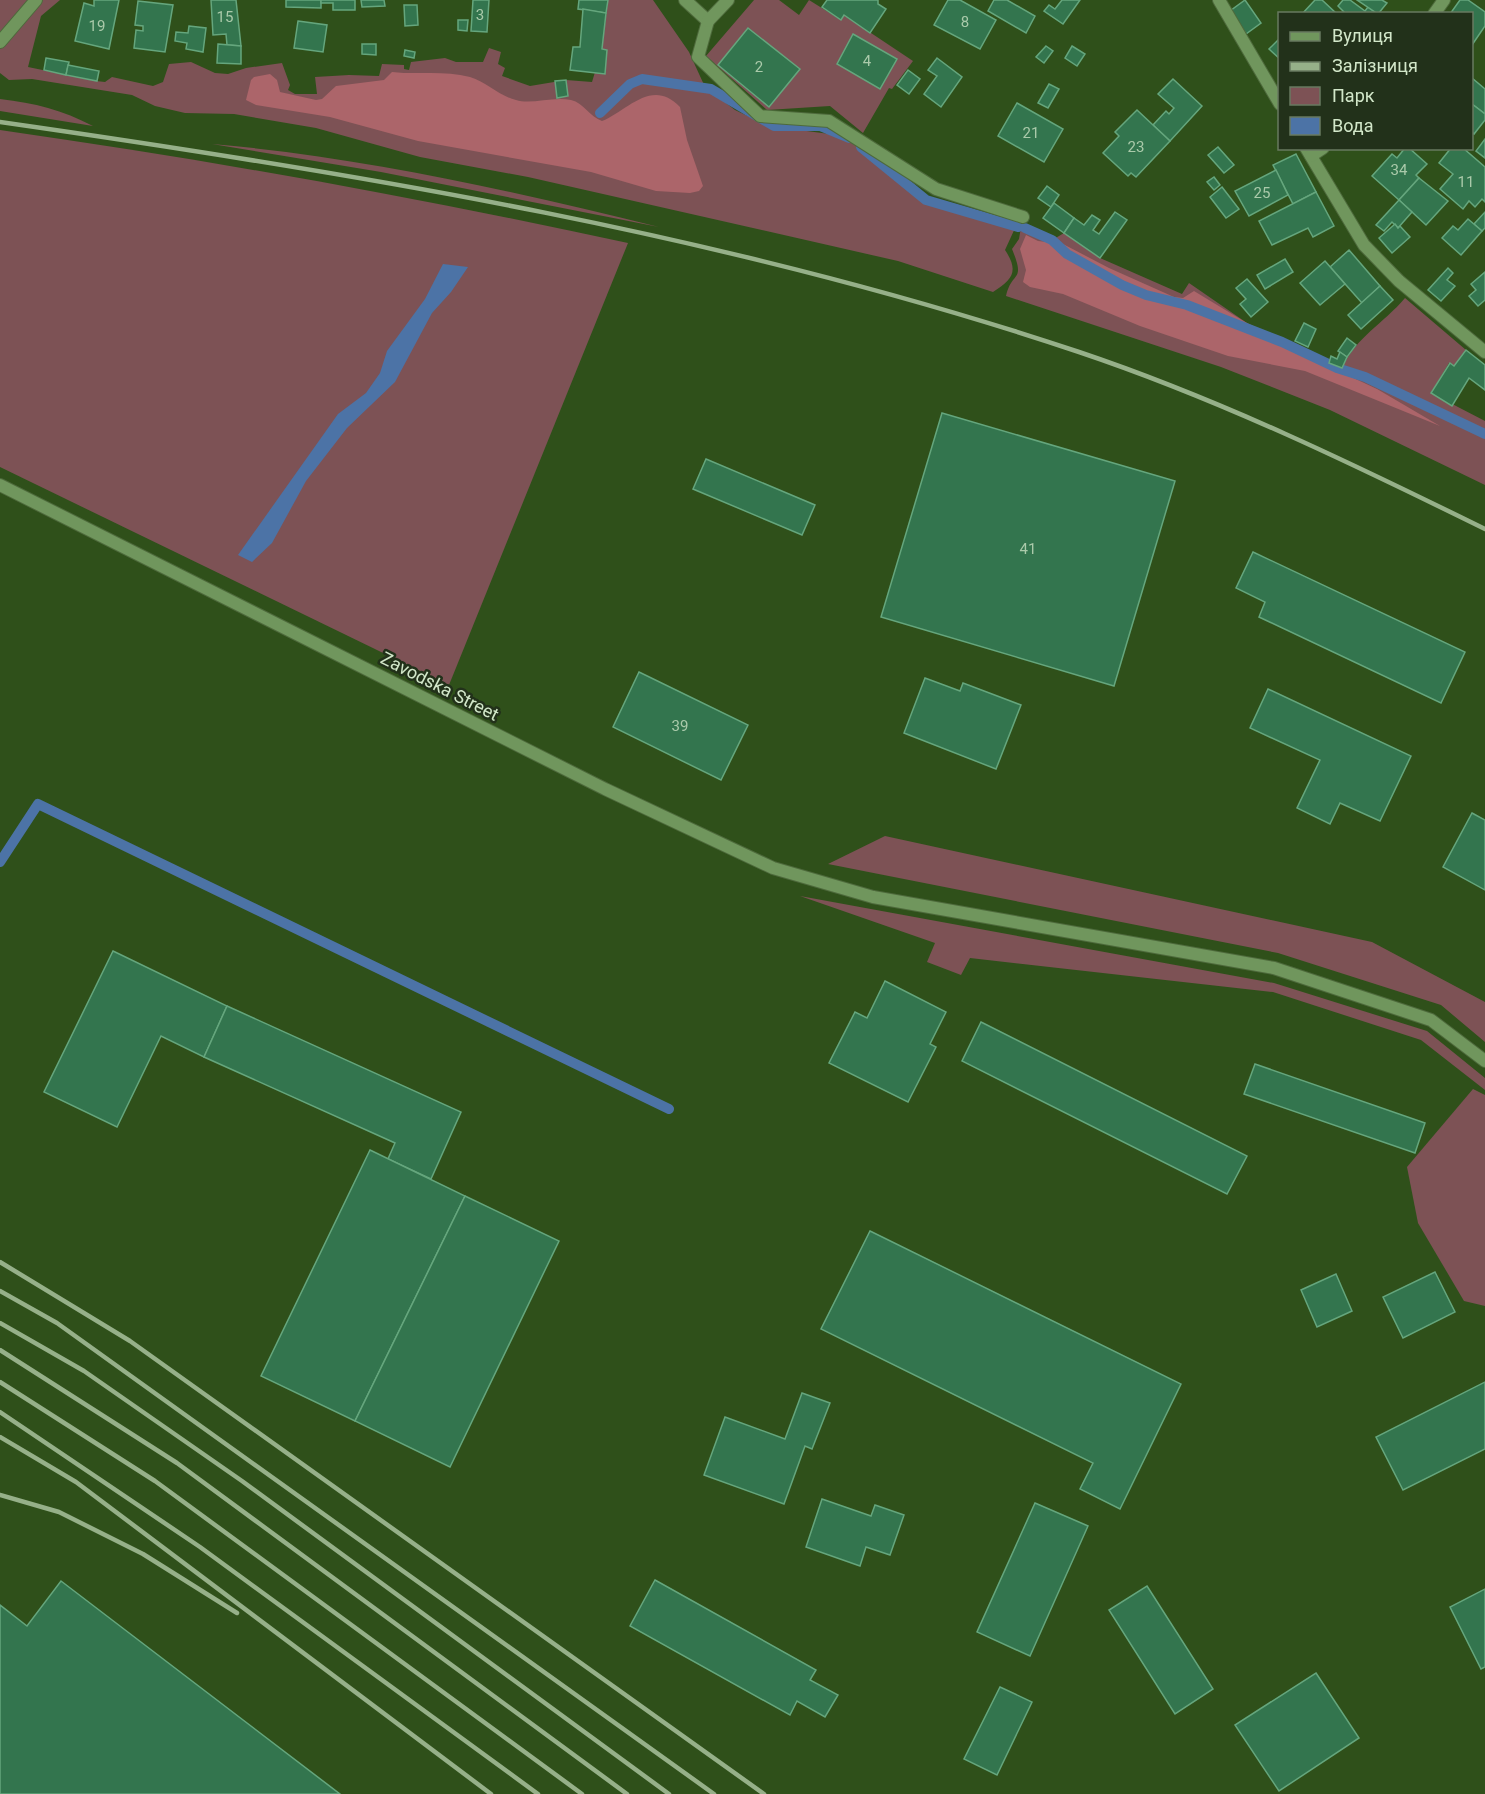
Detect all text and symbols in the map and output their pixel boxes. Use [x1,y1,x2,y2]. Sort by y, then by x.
house number: 3 [476,6,484,24]
house number: 15 [217,8,233,26]
legend [1278,12,1473,150]
house number: 8 [961,13,969,31]
house number: 19 [89,17,105,35]
text: Вулиця [1332,25,1393,46]
house number: 4 [863,52,872,70]
text: Залізниця [1332,55,1418,76]
house number: 2 [755,58,763,76]
text: Парк [1332,85,1375,106]
text: Вода [1332,115,1374,136]
house number: 21 [1023,124,1039,142]
house number: 23 [1128,138,1144,156]
house number: 34 [1391,161,1408,179]
house number: 11 [1458,173,1474,191]
house number: 25 [1254,184,1270,202]
house number: 41 [1020,540,1036,558]
street label: Zavodska Street [377,647,503,725]
house number: 39 [672,717,688,735]

